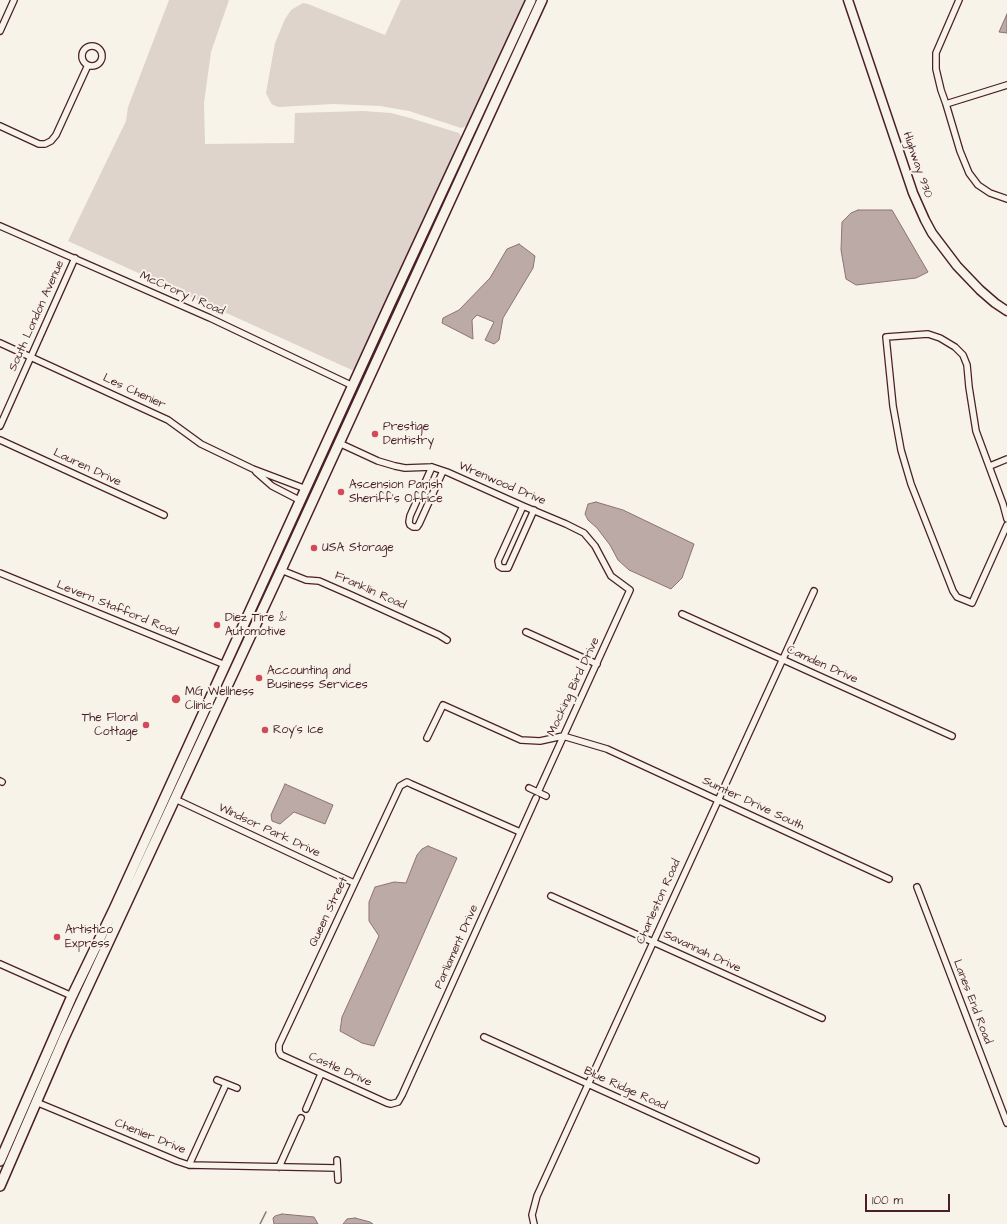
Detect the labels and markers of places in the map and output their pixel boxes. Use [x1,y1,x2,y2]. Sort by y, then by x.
place label: Prestige Dentistry [383,420,434,448]
marker: Prestige Dentistry [370,429,380,439]
place label: Ascension Parish Sheriff's Office [349,478,443,506]
marker: Ascension Parish Sheriff's Office [336,487,346,497]
place label: USA Storage [322,541,394,555]
marker: USA Storage [309,543,319,553]
place label: Diez Tire & Automotive [225,611,287,639]
marker: Diez Tire & Automotive [212,620,222,630]
place label: Accounting and Business Services [267,664,368,692]
marker: Accounting and Business Services [254,673,264,683]
place label: MG Wellness Clinic [185,685,254,713]
marker: MG Wellness Clinic [170,693,182,705]
place label: The Floral Cottage [82,711,138,739]
marker: The Floral Cottage [141,720,151,730]
place label: Roy's Ice [273,723,324,737]
marker: Roy's Ice [260,725,270,735]
place label: Artistico Express [65,923,113,951]
marker: Artistico Express [52,932,62,942]

